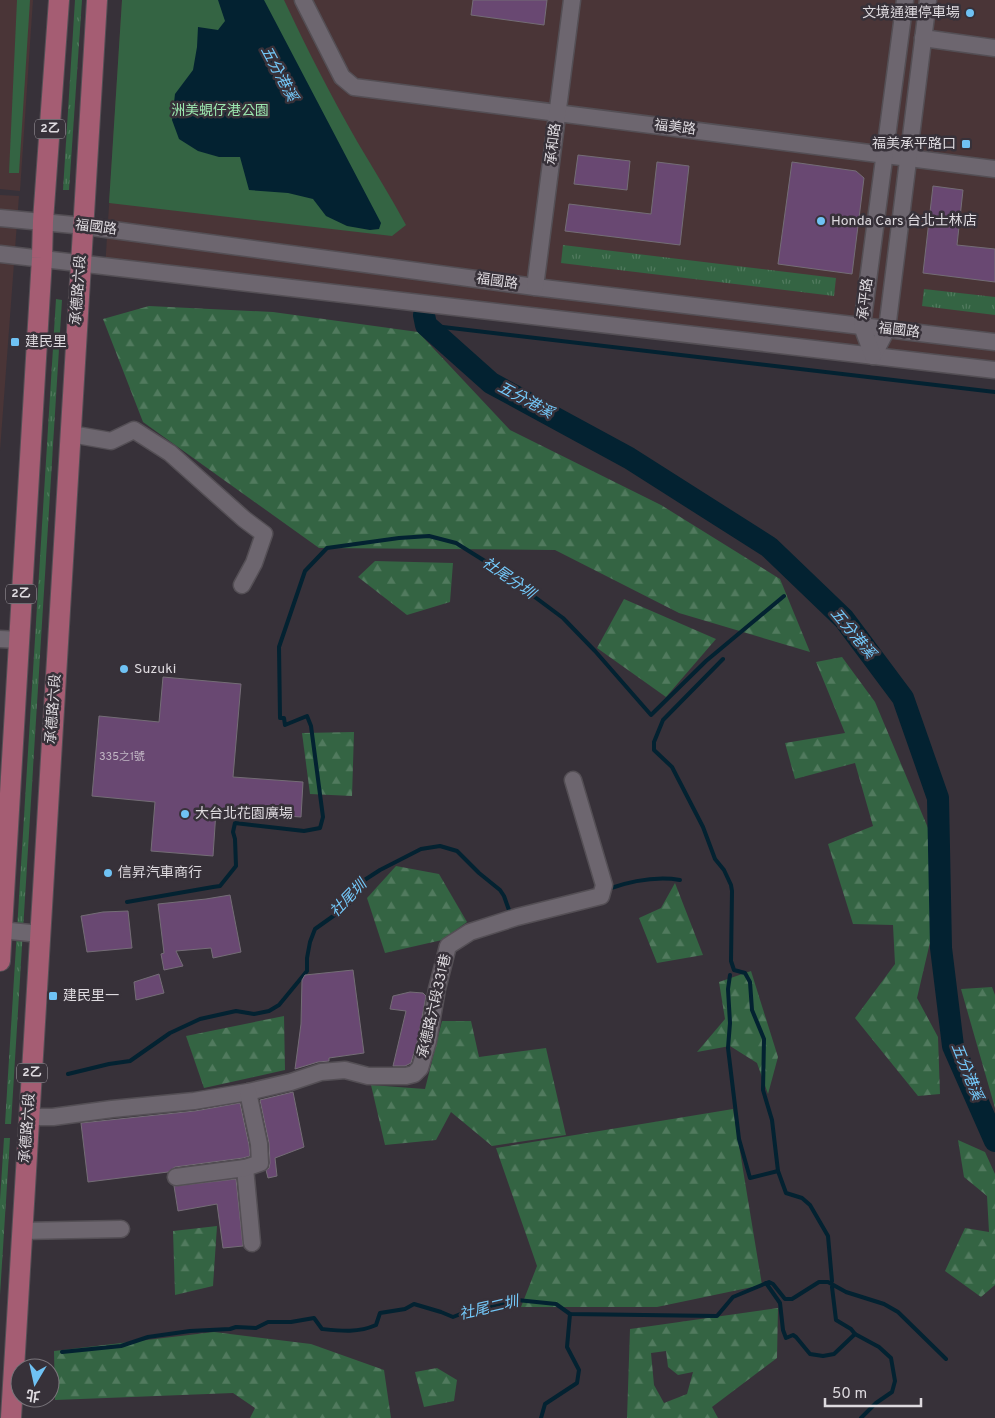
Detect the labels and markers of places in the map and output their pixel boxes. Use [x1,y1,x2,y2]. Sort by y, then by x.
place label: 文境通運停車場 [862,4,960,22]
marker: 文境通運停車場 [964,7,976,19]
place label: 福美承平路口 [872,136,956,153]
marker: 福美承平路口 [960,138,972,150]
place label: Honda Cars 台北士林店 [831,212,977,230]
marker: Honda Cars 台北士林店 [815,215,827,227]
place label: 建民里 [25,334,67,351]
marker: 建民里 [9,336,21,348]
place label: Suzuki [134,661,176,678]
marker: Suzuki [118,663,130,675]
place label: 大台北花園廣場 [195,805,293,823]
marker: 大台北花園廣場 [179,808,191,820]
place label: 信昇汽車商行 [118,865,202,882]
marker: 信昇汽車商行 [102,867,114,879]
place label: 建民里一 [63,988,119,1005]
marker: 建民里一 [47,990,59,1002]

